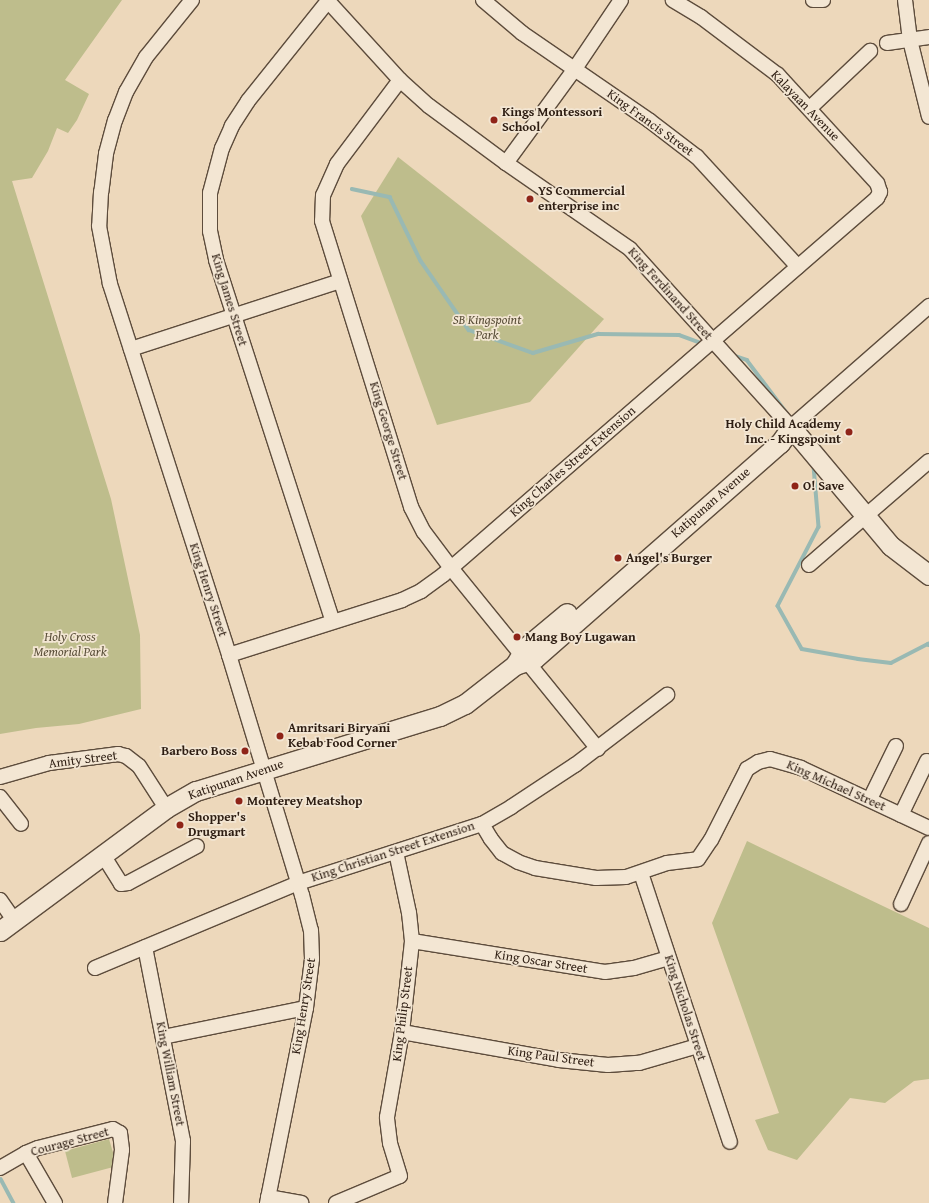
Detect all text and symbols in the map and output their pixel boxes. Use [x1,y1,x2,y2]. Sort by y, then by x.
street label: Kalayaan Avenue [767,67,843,145]
street label: King Francis Street [604,86,696,160]
place label: Kings Montessori School [502,105,602,136]
marker: Kings Montessori School [489,115,499,125]
place label: YS Commercial enterprise inc [538,184,625,215]
marker: YS Commercial enterprise inc [525,194,535,204]
street label: King Ferdinand Street [624,245,716,343]
street label: King James Street [208,252,250,348]
park label: SB Kingspoint Park [453,313,521,344]
street label: King George Street [366,380,410,482]
street label: King Charles Street Extension [507,403,639,521]
place label: Holy Child Academy Inc. - Kingspoint [725,417,841,448]
marker: Holy Child Academy Inc. - Kingspoint [844,427,854,437]
street label: Katipunan Avenue [668,464,754,542]
place label: O! Save [803,478,844,494]
marker: O! Save [790,481,800,491]
street label: King Henry Street [186,541,230,639]
place label: Angel's Burger [626,550,712,566]
marker: Angel's Burger [613,553,623,563]
place label: Mang Boy Lugawan [525,629,636,645]
park label: Holy Cross Memorial Park [33,630,107,661]
marker: Mang Boy Lugawan [512,632,522,642]
place label: Amritsari Biryani Kebab Food Corner [288,721,397,752]
marker: Amritsari Biryani Kebab Food Corner [275,731,285,741]
place label: Barbero Boss [161,743,237,759]
marker: Barbero Boss [240,746,250,756]
street label: Amity Street [48,748,118,772]
street label: Katipunan Avenue [186,756,286,804]
street label: King Michael Street [784,757,888,815]
place label: Monterey Meatshop [247,793,363,809]
marker: Monterey Meatshop [234,796,244,806]
place label: Shopper's Drugmart [188,810,246,841]
street label: King Christian Street Extension [309,818,477,886]
marker: Shopper's Drugmart [175,820,185,830]
street label: King Oscar Street [493,947,589,977]
street label: King Nicholas Street [661,953,709,1063]
street label: King Henry Street [289,957,319,1055]
street label: King Philip Street [389,965,417,1063]
street label: King William Street [152,1020,188,1128]
street label: King Paul Street [507,1043,595,1071]
street label: Courage Street [29,1124,111,1160]

